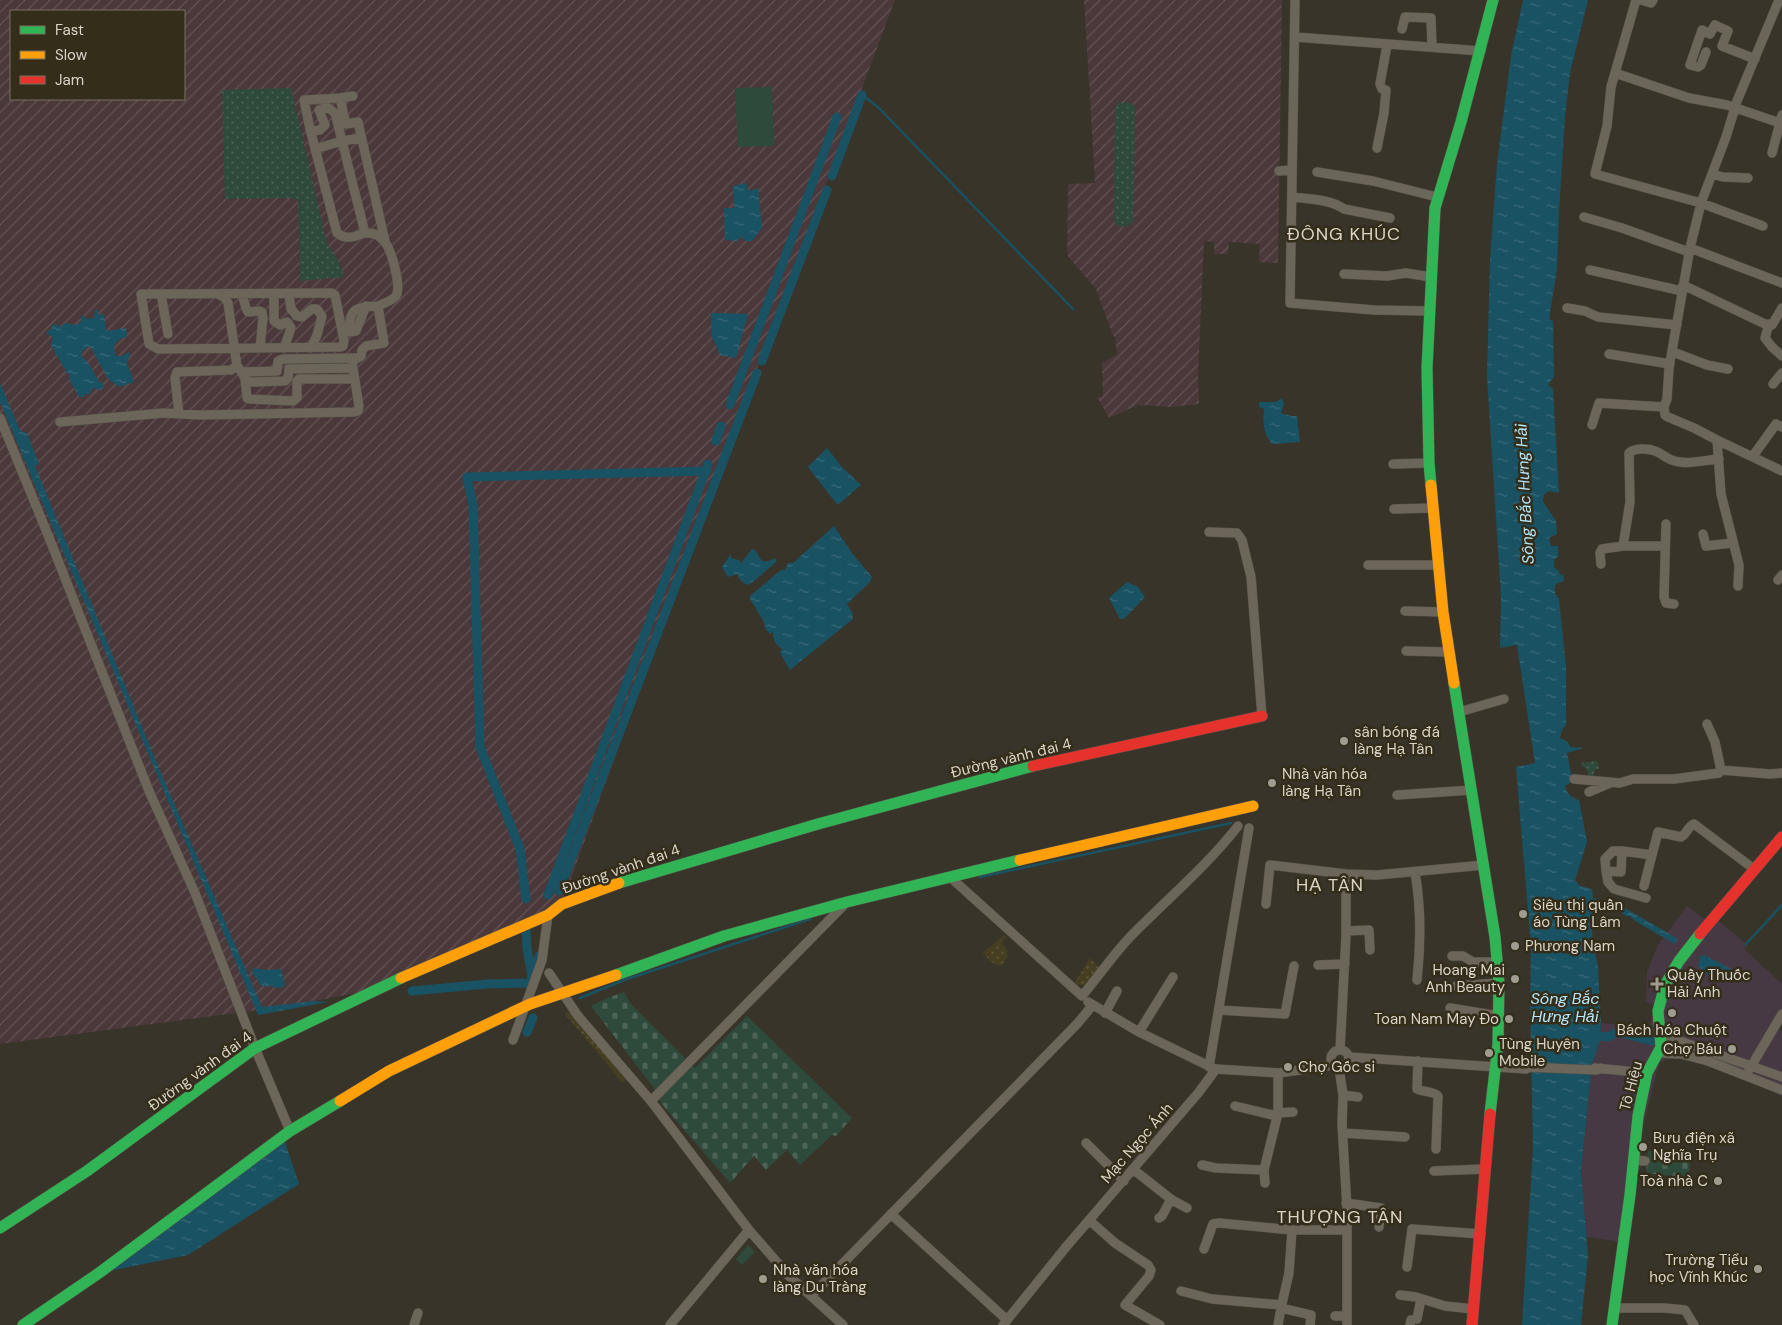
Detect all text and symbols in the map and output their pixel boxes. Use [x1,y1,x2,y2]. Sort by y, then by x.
legend [10,10,185,100]
text: Fast [55,20,84,40]
text: Slow [55,45,88,65]
text: Jam [55,70,84,90]
district label: ĐÔNG KHÚC [1287,222,1401,246]
water label: Sông Bắc Hưng Hải [1510,422,1539,565]
place label: sân bóng đá làng Hạ Tân [1354,722,1440,759]
street label: Đường vành đai 4 [949,733,1073,783]
marker: sân bóng đá làng Hạ Tân [1338,735,1350,747]
place label: Nhà văn hóa làng Hạ Tân [1282,764,1367,801]
marker: Nhà văn hóa làng Hạ Tân [1266,777,1278,789]
street label: Đường vành đai 4 [559,839,683,899]
district label: HẠ TÂN [1296,873,1364,897]
place label: Siêu thị quần áo Tùng Lâm [1533,895,1623,932]
marker: Siêu thị quần áo Tùng Lâm [1517,908,1529,920]
place label: Phương Nam [1525,936,1615,956]
marker: Phương Nam [1509,940,1521,952]
place label: Hoang Mai Anh Beauty [1425,960,1506,997]
place label: Quầy Thuốc Hải Anh [1667,965,1751,1002]
marker: Hoang Mai Anh Beauty [1509,973,1521,985]
marker: Quầy Thuốc Hải Anh [1651,978,1663,990]
water label: Sông Bắc Hưng Hải [1530,988,1600,1027]
marker: Bách hóa Chuột [1666,1007,1678,1019]
place label: Toan Nam May Đo [1374,1009,1499,1029]
marker: Toan Nam May Đo [1503,1013,1515,1025]
place label: Bách hóa Chuột [1617,1020,1727,1040]
street label: Đường vành đai 4 [144,1027,256,1115]
place label: Tùng Huyên Mobile [1499,1034,1580,1071]
place label: Chợ Báu [1663,1039,1722,1059]
marker: Chợ Báu [1726,1043,1738,1055]
marker: Tùng Huyên Mobile [1483,1047,1495,1059]
place label: Chợ Gốc si [1298,1057,1375,1077]
street label: Tô Hiệu [1615,1059,1647,1113]
marker: Chợ Gốc si [1282,1061,1294,1073]
street label: Mạc Ngọc Ánh [1097,1099,1177,1187]
place label: Bưu điện xã Nghĩa Trụ [1653,1128,1735,1165]
marker: Bưu điện xã Nghĩa Trụ [1637,1141,1649,1153]
place label: Toà nhà C [1640,1171,1708,1191]
marker: Toà nhà C [1712,1175,1724,1187]
district label: THƯỢNG TÂN [1276,1205,1404,1229]
place label: Trường Tiểu học Vĩnh Khúc [1649,1250,1748,1287]
place label: Nhà văn hóa làng Du Tràng [773,1260,867,1297]
marker: Trường Tiểu học Vĩnh Khúc [1752,1263,1764,1275]
marker: Nhà văn hóa làng Du Tràng [757,1273,769,1285]

